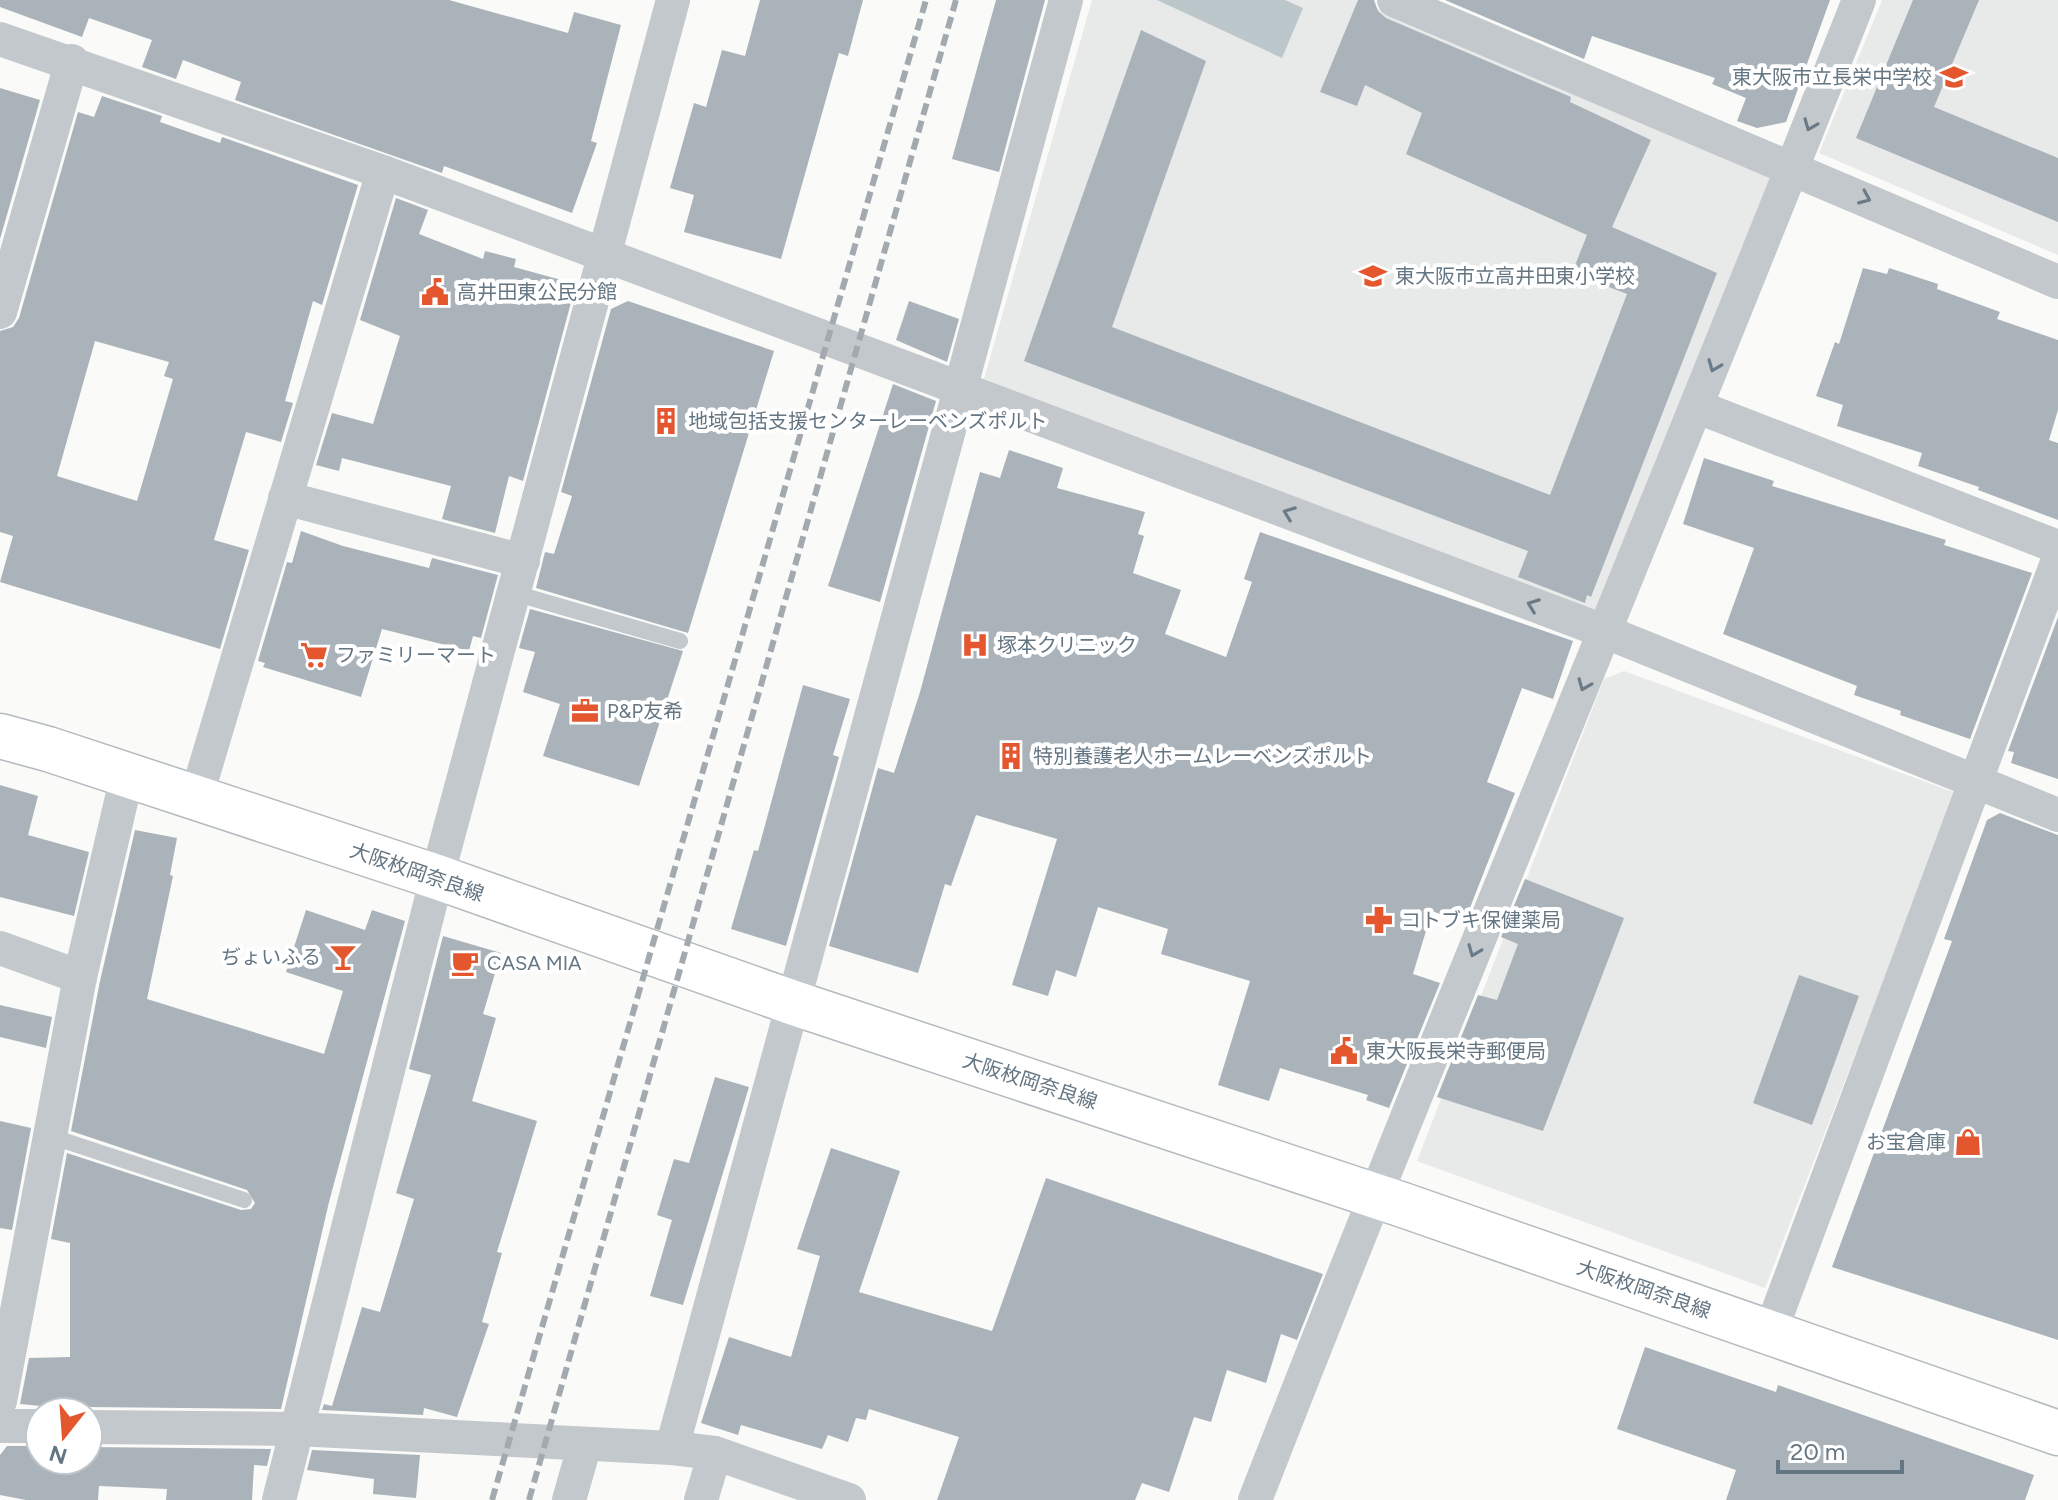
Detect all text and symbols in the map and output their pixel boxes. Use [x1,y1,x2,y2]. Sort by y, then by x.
school or university icon: 東大阪市立長栄中学校 [1939,62,1969,92]
place label: 東大阪市立長栄中学校 [1732,65,1932,89]
one-way arrow [1803,117,1820,131]
one-way arrow [1857,189,1871,205]
school or university icon: 東大阪市立高井田東小学校 [1358,261,1388,291]
place label: 東大阪市立高井田東小学校 [1395,264,1635,288]
public building icon: 高井田東公民分館 [420,277,450,307]
place label: 高井田東公民分館 [457,280,617,304]
one-way arrow [1707,358,1724,372]
building icon: 地域包括支援センターレーベンズポルト [651,406,681,436]
place label: 地域包括支援センターレーベンズポルト [688,409,1048,433]
one-way arrow [1283,506,1297,523]
one-way arrow [1526,598,1540,615]
hospital icon: 塚本クリニック [960,630,990,660]
place label: 塚本クリニック [997,633,1137,657]
supermarket icon: ファミリーマート [299,640,329,670]
place label: ファミリーマート [336,643,496,667]
one-way arrow [1577,677,1594,691]
office icon: P&P友希 [570,696,600,726]
place label: P&P友希 [607,699,683,723]
building icon: 特別養護老人ホームレーベンズポルト [996,741,1026,771]
place label: 特別養護老人ホームレーベンズポルト [1033,744,1372,768]
street label: 大阪枚岡奈良線 [347,838,487,906]
pharmacy icon: コトブキ保健薬局 [1364,905,1394,935]
place label: コトブキ保健薬局 [1401,908,1561,932]
bar icon: ぢょいふる [328,942,358,972]
one-way arrow [1468,943,1484,957]
place label: ぢょいふる [221,945,321,969]
cafe icon: CASA MIA [450,948,480,978]
place label: CASA MIA [487,951,582,975]
public building icon: 東大阪長栄寺郵便局 [1329,1036,1359,1066]
place label: 東大阪長栄寺郵便局 [1366,1039,1546,1063]
street label: 大阪枚岡奈良線 [960,1048,1100,1114]
shop icon: お宝倉庫 [1953,1127,1983,1157]
place label: お宝倉庫 [1866,1130,1946,1154]
street label: 大阪枚岡奈良線 [1574,1255,1714,1323]
north arrow [24,1396,104,1476]
scale bar [1778,1424,1902,1474]
text: 20 m [1790,1437,1845,1466]
text: N [46,1439,70,1470]

